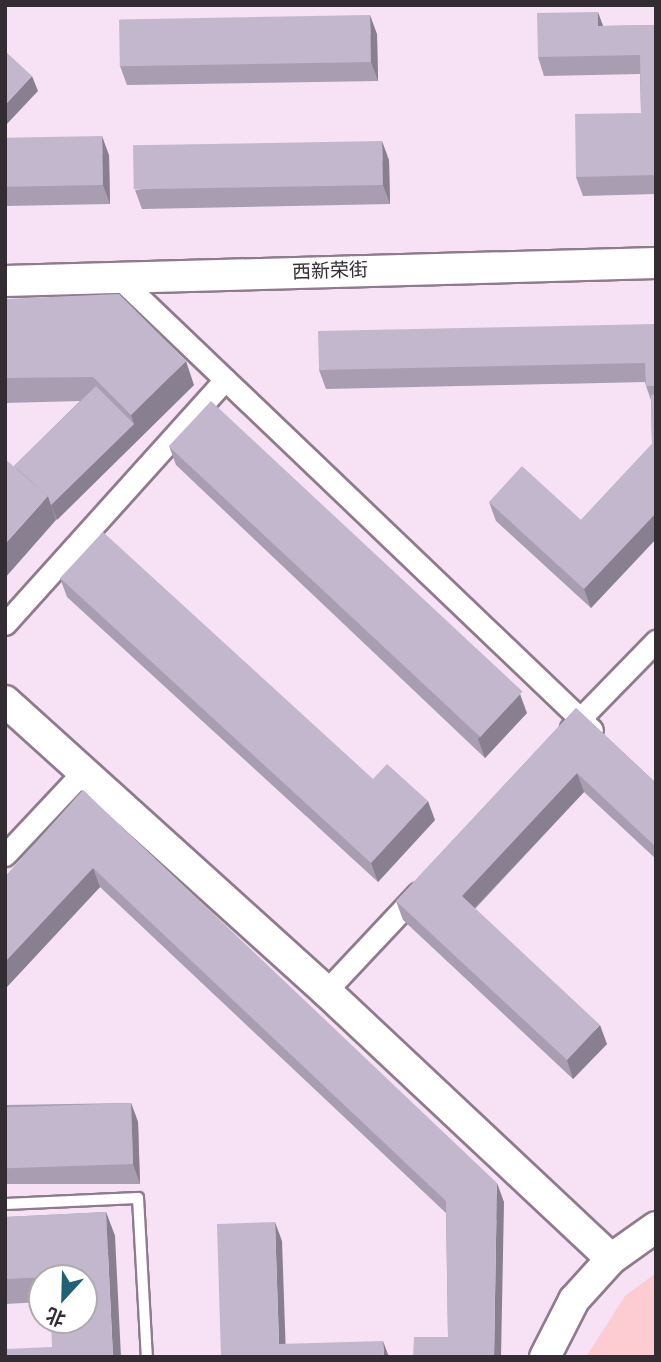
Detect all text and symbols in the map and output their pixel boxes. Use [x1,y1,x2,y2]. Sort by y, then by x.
street label: 西新荣街 [292,259,368,285]
north arrow [28,1264,98,1334]
text: 北 [42,1301,70,1332]

